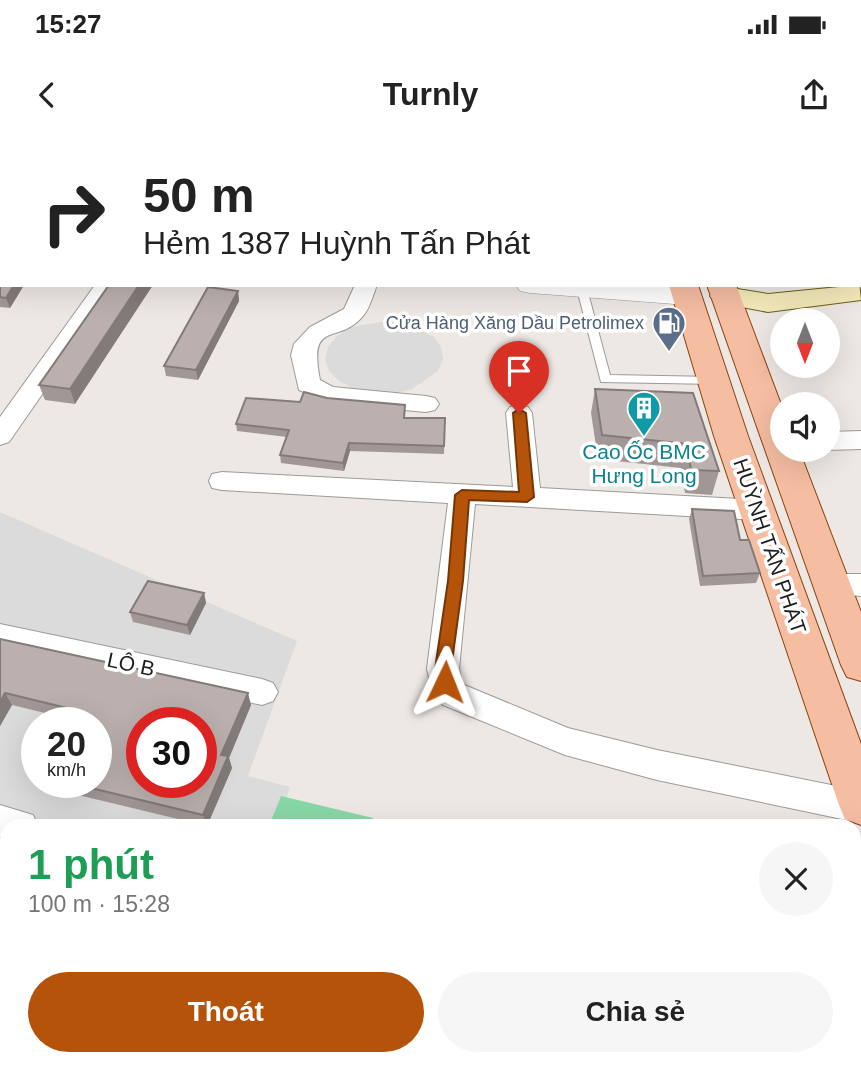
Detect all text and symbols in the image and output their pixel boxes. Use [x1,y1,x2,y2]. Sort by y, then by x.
text: 15:27 [35,9,102,39]
icon: back [28,76,66,114]
text: Turnly [383,76,478,112]
icon: share [795,76,833,114]
icon: right [28,168,119,259]
text: 50 m [143,168,255,222]
text: Hẻm 1387 Huỳnh Tấn Phát [143,225,530,261]
fuel station icon: Cửa Hàng Xăng Dầu Petrolimex [650,304,688,353]
north arrow [770,308,840,378]
map controls [770,308,840,462]
place label: Cửa Hàng Xăng Dầu Petrolimex [386,313,644,333]
pin [489,341,549,413]
icon: arrive [500,352,538,390]
building icon: Cao Ốc BMC Hưng Long [625,389,663,438]
button: sound [770,392,840,462]
place label: Cao Ốc BMC Hưng Long [582,440,706,487]
street label: HUỲNH TẤN PHÁT [729,455,811,637]
position arrow [408,645,482,719]
street label: LÔ B [105,648,157,680]
speed limit sign: 30 [126,707,217,798]
text: 20 [47,724,86,763]
text: km/h [47,760,86,780]
text: 1 phút [28,841,154,888]
button: close [759,842,833,916]
text: 100 m · 15:28 [28,891,170,917]
button: Thoát [28,972,424,1052]
button: Chia sẻ [438,972,833,1052]

